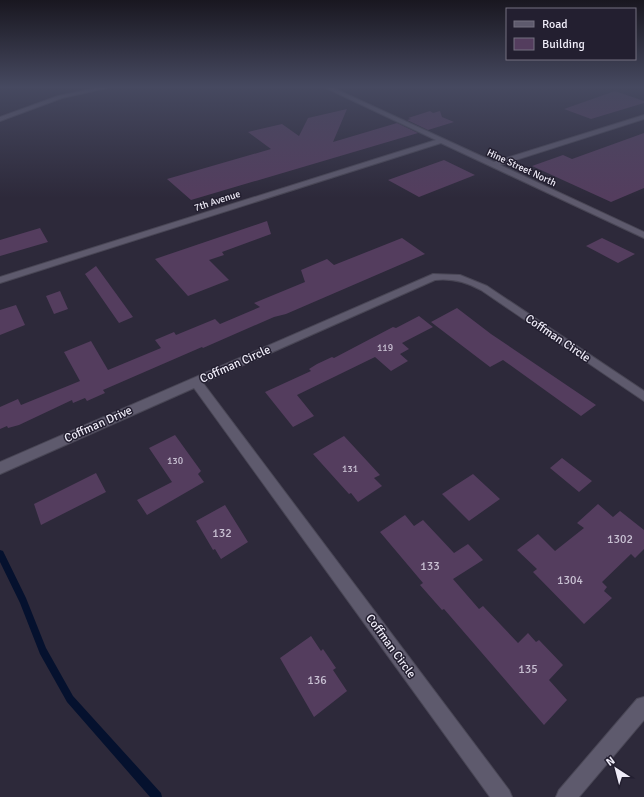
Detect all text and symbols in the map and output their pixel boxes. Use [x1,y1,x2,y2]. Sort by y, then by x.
legend [506,8,636,60]
text: Road [542,17,568,32]
text: Building [542,37,585,52]
street label: Hine Street North [485,147,558,189]
street label: 7th Avenue [193,188,242,214]
street label: Coffman Circle [522,311,593,366]
street label: Coffman Circle [198,342,273,387]
house number: 119 [377,342,393,354]
street label: Coffman Drive [62,403,134,446]
house number: 130 [167,455,183,467]
house number: 131 [342,463,358,475]
house number: 132 [212,526,232,541]
house number: 1302 [607,532,633,547]
house number: 133 [420,559,440,574]
house number: 1304 [557,573,583,588]
street label: Coffman Circle [362,611,419,681]
house number: 135 [518,662,538,677]
house number: 136 [307,673,327,688]
north arrow [596,749,636,789]
text: N [603,754,617,769]

